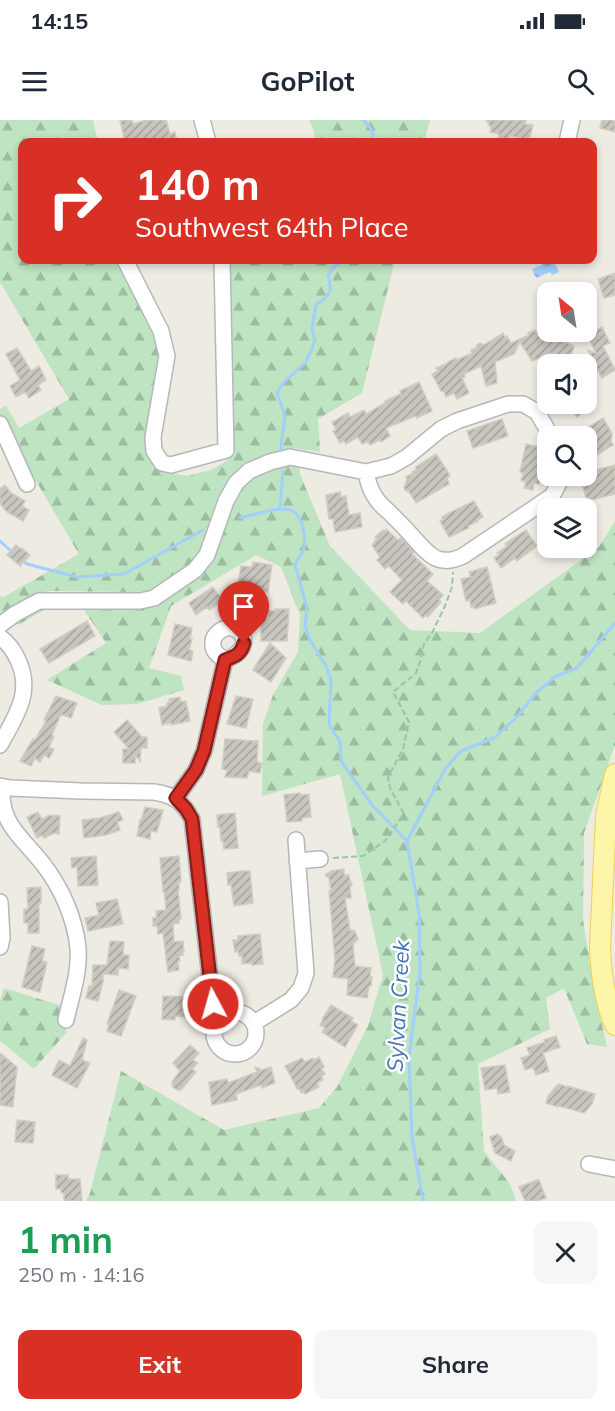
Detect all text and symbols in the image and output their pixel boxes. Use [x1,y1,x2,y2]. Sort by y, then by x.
text: 14:15 [30,7,88,35]
text: GoPilot [260,64,355,98]
icon: menu [18,65,51,98]
icon: search [564,65,597,98]
text: 140 m [135,158,260,211]
icon: right [36,162,114,240]
text: Southwest 64th Place [135,210,408,244]
north arrow [537,282,597,342]
map controls [537,282,597,558]
button: sound [537,354,597,414]
button: search [537,426,597,486]
button: layers [537,498,597,558]
pin [218,581,269,643]
icon: arrive [227,590,260,623]
water label: Sylvan Creek [381,939,415,1073]
position arrow [181,972,245,1036]
text: 1 min [18,1217,113,1262]
button: close [534,1221,597,1284]
text: 250 m · 14:16 [18,1262,144,1287]
button: Exit [18,1330,302,1399]
button: Share [314,1330,597,1399]

